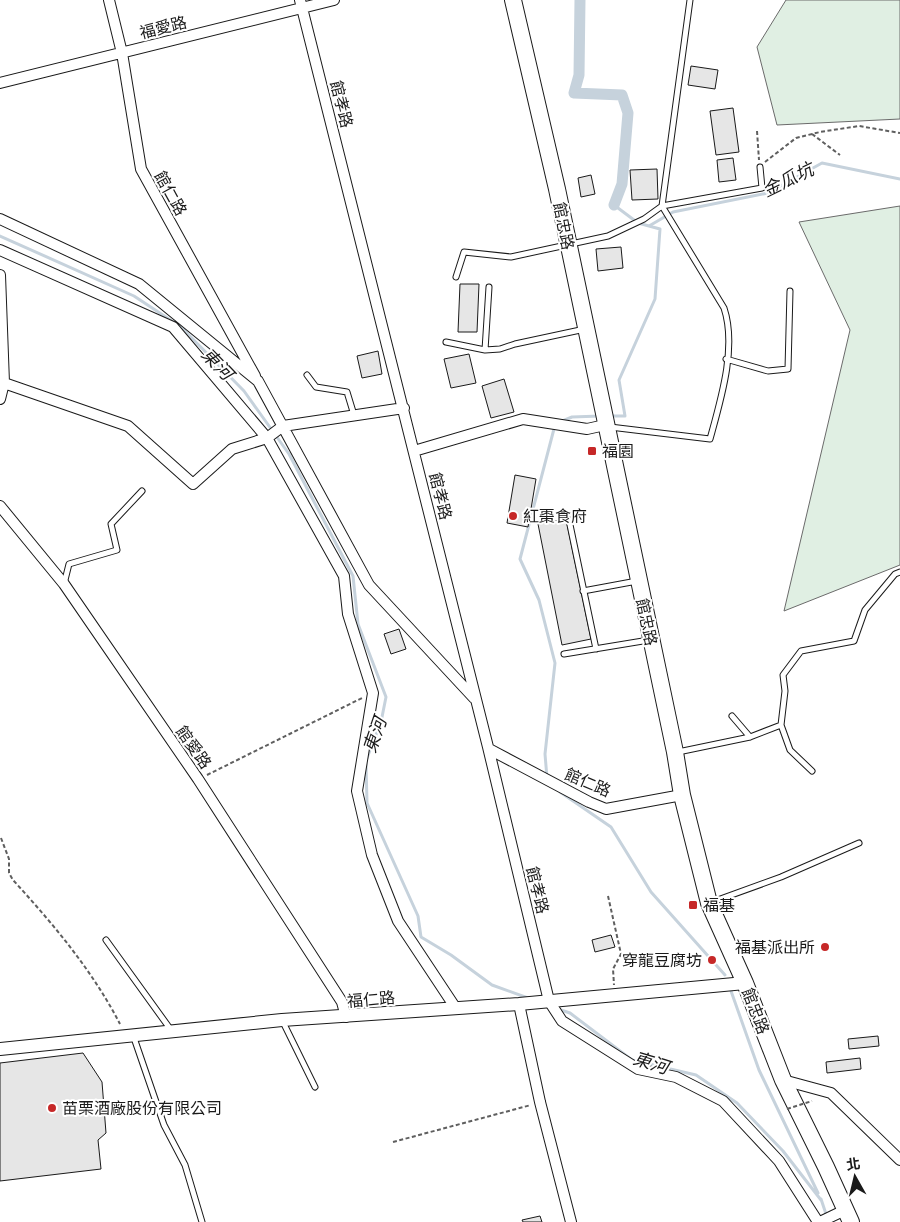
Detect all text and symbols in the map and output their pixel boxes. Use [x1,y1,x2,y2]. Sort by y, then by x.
street label: 福愛路 [137,11,189,43]
street label: 館孝路 [326,78,358,130]
water label: 金瓜坑 [758,156,820,202]
street label: 館仁路 [151,167,191,219]
street label: 館忠路 [550,201,578,251]
water label: 東河 [197,343,240,387]
place label: 福園 [602,441,634,461]
marker: 福園 [586,445,598,457]
street label: 館孝路 [425,470,457,522]
place label: 紅棗食府 [523,506,587,526]
marker: 紅棗食府 [507,510,519,522]
street label: 館忠路 [632,596,662,648]
water label: 東河 [358,711,392,756]
street label: 館愛路 [172,722,216,772]
street label: 館仁路 [562,763,614,801]
street label: 館孝路 [522,864,554,916]
place label: 福基 [703,895,735,915]
marker: 福基 [687,899,699,911]
place label: 福基派出所 [735,937,815,957]
marker: 福基派出所 [819,941,831,953]
place label: 穿龍豆腐坊 [622,950,702,970]
marker: 穿龍豆腐坊 [706,954,718,966]
street label: 館忠路 [738,985,774,1037]
street label: 福仁路 [346,987,396,1011]
water label: 東河 [631,1046,675,1080]
place label: 苗栗酒廠股份有限公司 [62,1098,222,1118]
marker: 苗栗酒廠股份有限公司 [46,1102,58,1114]
north arrow [830,1152,880,1202]
text: 北 [845,1154,861,1174]

